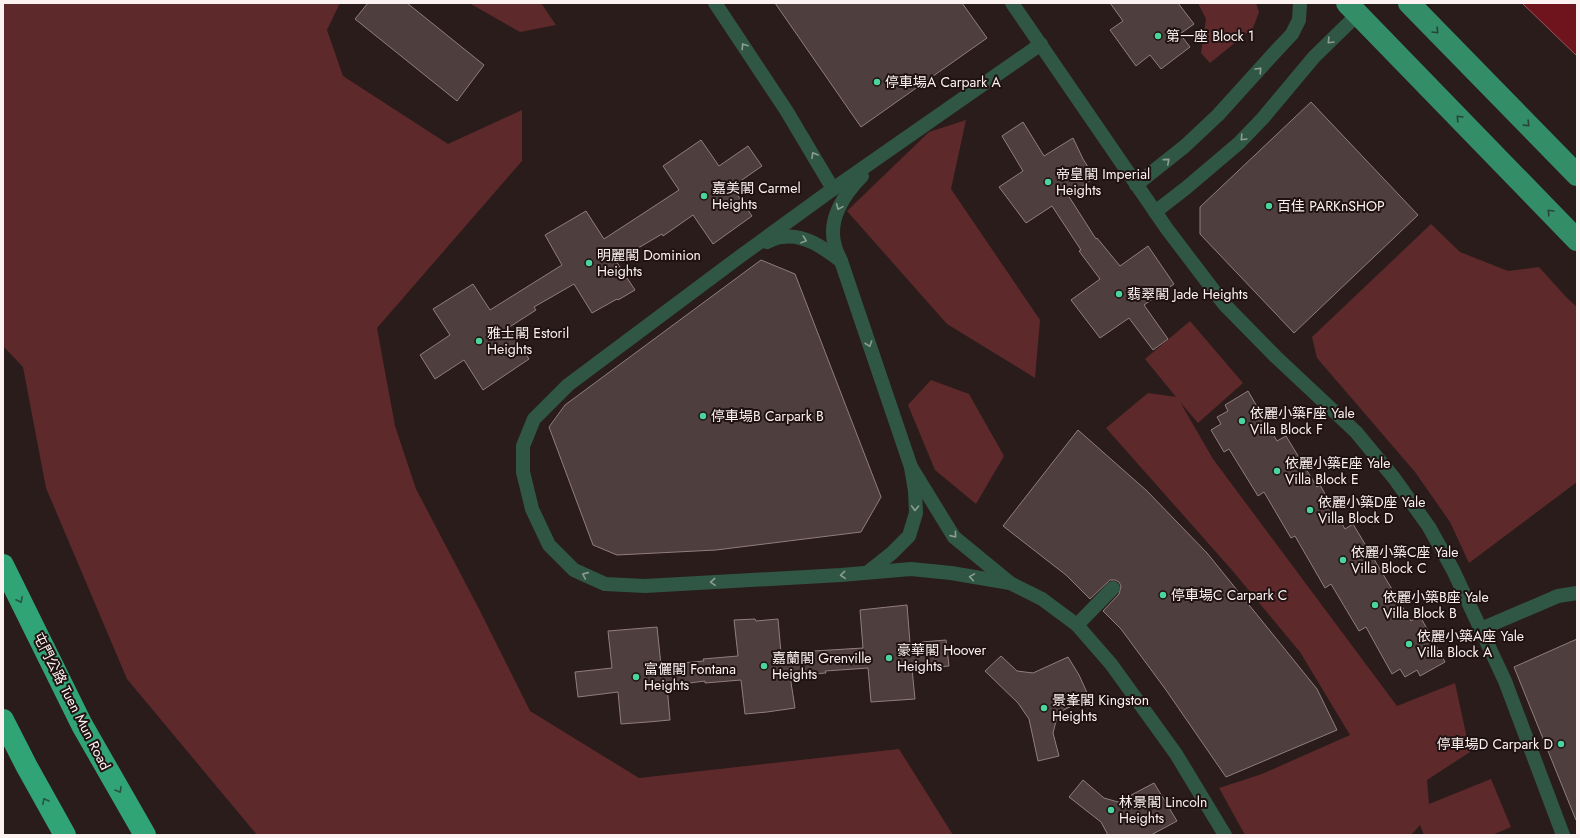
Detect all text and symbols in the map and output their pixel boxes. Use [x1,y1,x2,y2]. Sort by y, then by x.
place label: 第一座 Block 1 [1166,26,1254,46]
one-way arrow [1431,26,1439,34]
marker: 第一座 Block 1 [1153,31,1163,41]
one-way arrow [1327,36,1335,44]
one-way arrow [741,43,749,50]
one-way arrow [1254,67,1262,75]
place label: 停車場A Carpark A [885,72,1001,92]
marker: 停車場A Carpark A [872,77,882,87]
one-way arrow [1457,115,1464,123]
one-way arrow [1522,119,1530,127]
one-way arrow [1241,133,1248,141]
one-way arrow [811,152,818,159]
one-way arrow [1162,158,1169,165]
place label: 帝皇閣 Imperial Heights [1056,164,1150,200]
marker: 帝皇閣 Imperial Heights [1043,177,1053,187]
place label: 嘉美閣 Carmel Heights [712,178,801,214]
marker: 嘉美閣 Carmel Heights [699,191,709,201]
place label: 百佳 PARKnSHOP [1277,196,1385,216]
marker: 百佳 PARKnSHOP [1264,201,1274,211]
one-way arrow [836,203,844,210]
one-way arrow [1547,209,1555,217]
one-way arrow [801,235,808,244]
place label: 明麗閣 Dominion Heights [597,245,701,281]
marker: 明麗閣 Dominion Heights [584,258,594,268]
place label: 翡翠閣 Jade Heights [1127,284,1248,304]
marker: 翡翠閣 Jade Heights [1114,289,1124,299]
place label: 雅士閣 Estoril Heights [487,323,569,359]
marker: 雅士閣 Estoril Heights [474,336,484,346]
one-way arrow [865,340,873,347]
place label: 依麗小築F座 Yale Villa Block F [1250,403,1355,439]
place label: 停車場B Carpark B [711,406,824,426]
marker: 停車場B Carpark B [698,411,708,421]
marker: 依麗小築F座 Yale Villa Block F [1237,416,1247,426]
place label: 依麗小築E座 Yale Villa Block E [1285,453,1391,489]
marker: 依麗小築E座 Yale Villa Block E [1272,466,1282,476]
place label: 依麗小築D座 Yale Villa Block D [1318,492,1425,528]
one-way arrow [911,505,919,511]
marker: 依麗小築D座 Yale Villa Block D [1305,505,1315,515]
one-way arrow [950,530,957,538]
place label: 依麗小築C座 Yale Villa Block C [1351,542,1458,578]
marker: 依麗小築C座 Yale Villa Block C [1338,555,1348,565]
one-way arrow [840,570,846,579]
one-way arrow [582,572,589,580]
one-way arrow [969,573,975,582]
one-way arrow [710,578,716,587]
place label: 停車場C Carpark C [1171,585,1287,605]
place label: 依麗小築B座 Yale Villa Block B [1383,587,1489,623]
marker: 停車場C Carpark C [1158,590,1168,600]
one-way arrow [15,596,23,604]
marker: 依麗小築B座 Yale Villa Block B [1370,600,1380,610]
place label: 依麗小築A座 Yale Villa Block A [1417,626,1524,662]
street label: 屯門公路 Tuen Mun Road [29,629,115,773]
marker: 依麗小築A座 Yale Villa Block A [1404,639,1414,649]
place label: 豪華閣 Hoover Heights [897,640,986,676]
place label: 嘉蘭閣 Grenville Heights [772,648,872,684]
marker: 豪華閣 Hoover Heights [884,653,894,663]
place label: 富儷閣 Fontana Heights [644,659,736,695]
marker: 嘉蘭閣 Grenville Heights [759,661,769,671]
marker: 富儷閣 Fontana Heights [631,672,641,682]
place label: 景峯閣 Kingston Heights [1052,690,1149,726]
marker: 景峯閣 Kingston Heights [1039,703,1049,713]
place label: 停車場D Carpark D [1437,734,1553,754]
marker: 停車場D Carpark D [1556,739,1566,749]
one-way arrow [114,786,121,793]
place label: 林景閣 Lincoln Heights [1119,792,1207,828]
one-way arrow [43,798,50,805]
marker: 林景閣 Lincoln Heights [1106,805,1116,815]

